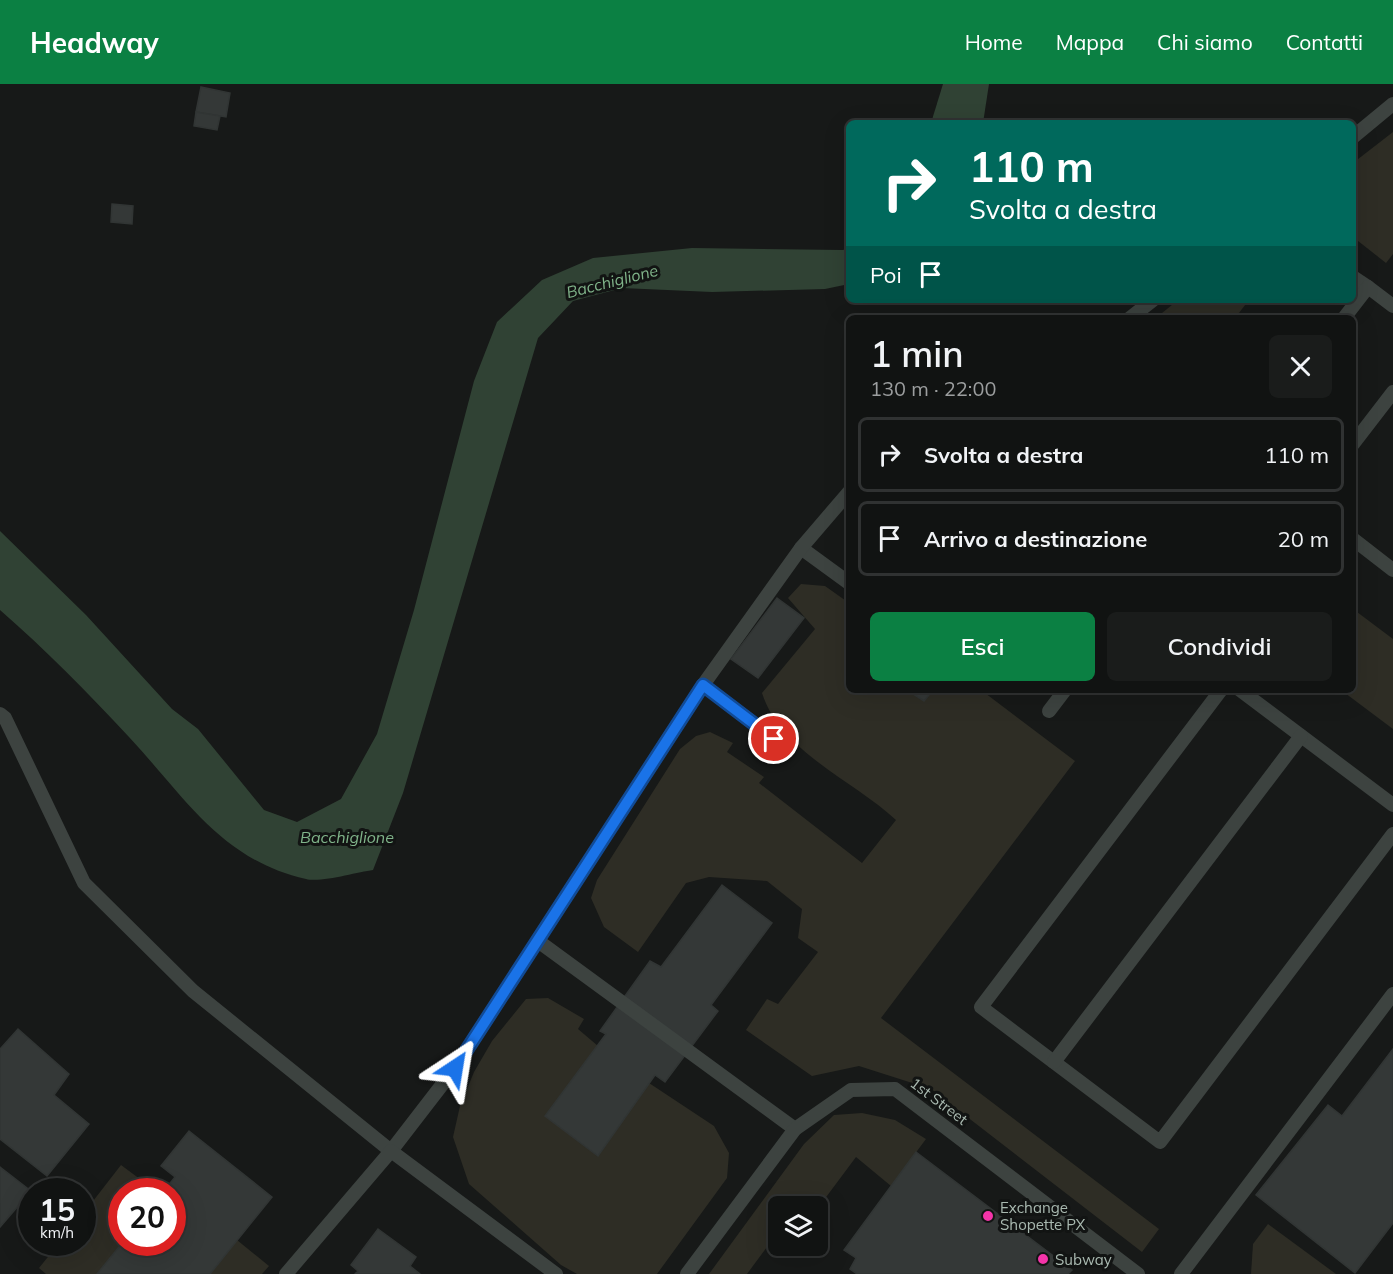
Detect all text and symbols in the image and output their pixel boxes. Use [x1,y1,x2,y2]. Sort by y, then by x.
text: Headway [30,25,159,60]
text: Home [965,29,1023,55]
text: Mappa [1056,29,1124,55]
text: Chi siamo [1157,29,1253,55]
text: Contatti [1286,29,1363,55]
text: 110 m [969,140,1094,193]
icon: right [870,144,948,222]
text: Svolta a destra [969,192,1157,226]
icon: arrive [914,258,947,291]
water label: Bacchiglione [564,260,660,302]
text: Poi [870,261,902,289]
text: 1 min [870,331,964,376]
button: close [1269,335,1332,398]
text: 130 m · 22:00 [870,376,996,401]
icon: right [873,438,906,471]
text: Svolta a destra [924,441,1083,469]
text: 110 m [1264,441,1329,469]
icon: arrive [873,522,906,555]
text: Arrivo a destinazione [924,525,1147,553]
text: 20 m [1278,525,1329,553]
button: Esci [870,612,1095,681]
button: Condividi [1107,612,1332,681]
pin [748,713,799,764]
icon: arrive [757,722,790,755]
water label: Bacchiglione [300,827,394,847]
position arrow [423,1036,487,1100]
street label: 1st Street [907,1073,971,1129]
speed limit sign: 20 [108,1178,186,1256]
text: 15 [39,1191,75,1229]
map controls [768,1196,828,1256]
button: layers [768,1196,828,1256]
place label: Exchange Shopette PX [1000,1198,1085,1234]
marker: Exchange Shopette PX [981,1209,995,1223]
text: km/h [40,1223,74,1242]
place label: Subway [1055,1250,1112,1269]
marker: Subway [1036,1252,1050,1266]

